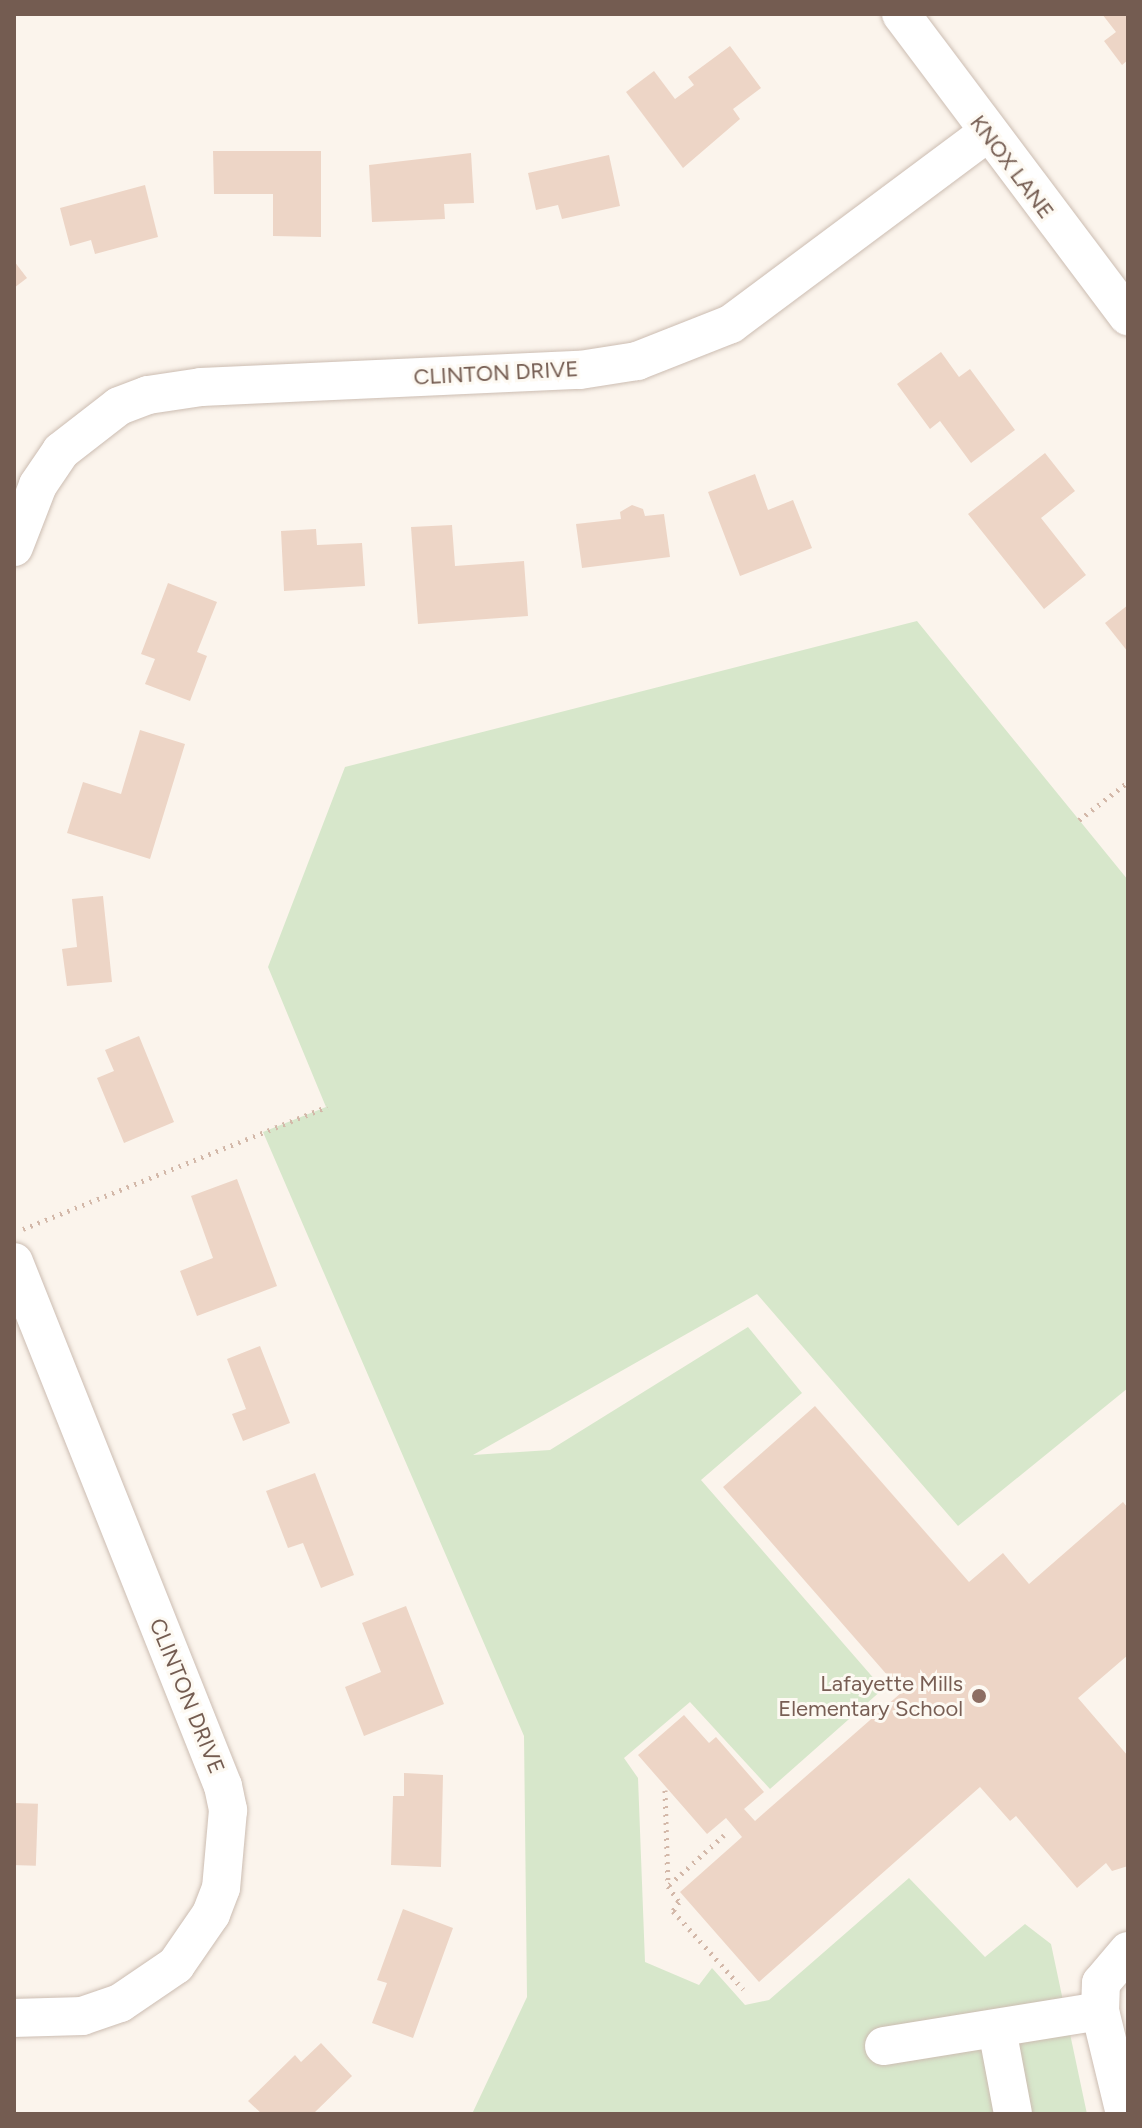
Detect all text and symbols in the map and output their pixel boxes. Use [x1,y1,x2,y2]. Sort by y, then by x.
street label: KNOX LANE [964,110,1060,224]
street label: CLINTON DRIVE [413,355,579,391]
street label: CLINTON DRIVE [144,1615,230,1777]
place label: Lafayette Mills Elementary School [778,1670,963,1722]
marker: Lafayette Mills Elementary School [970,1687,988,1705]

